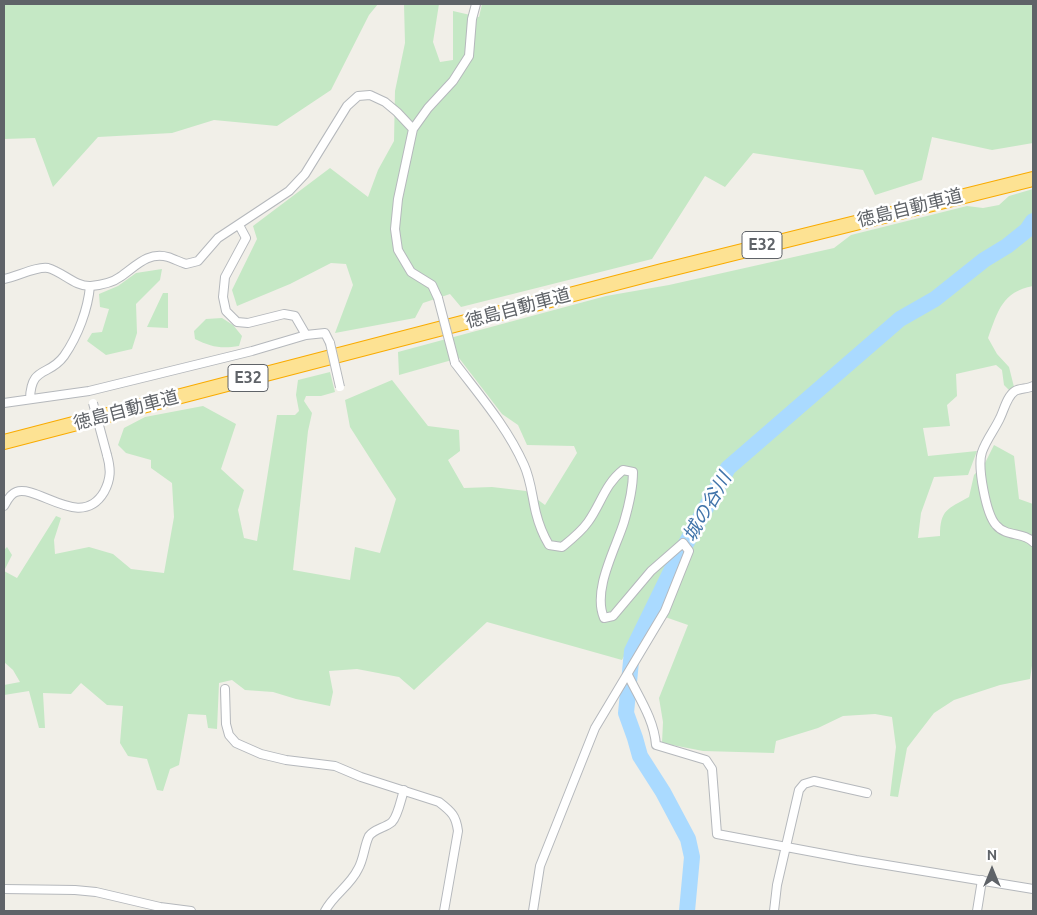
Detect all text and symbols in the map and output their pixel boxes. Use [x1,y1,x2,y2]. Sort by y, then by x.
street label: 徳島自動車道 [855,184,965,232]
road number: E32 [742,232,782,258]
street label: 徳島自動車道 [463,284,573,332]
road number: E32 [228,364,268,392]
street label: 徳島自動車道 [71,386,181,434]
water label: 城の谷川 [678,468,736,546]
north arrow [967,845,1017,895]
text: N [987,847,997,863]

